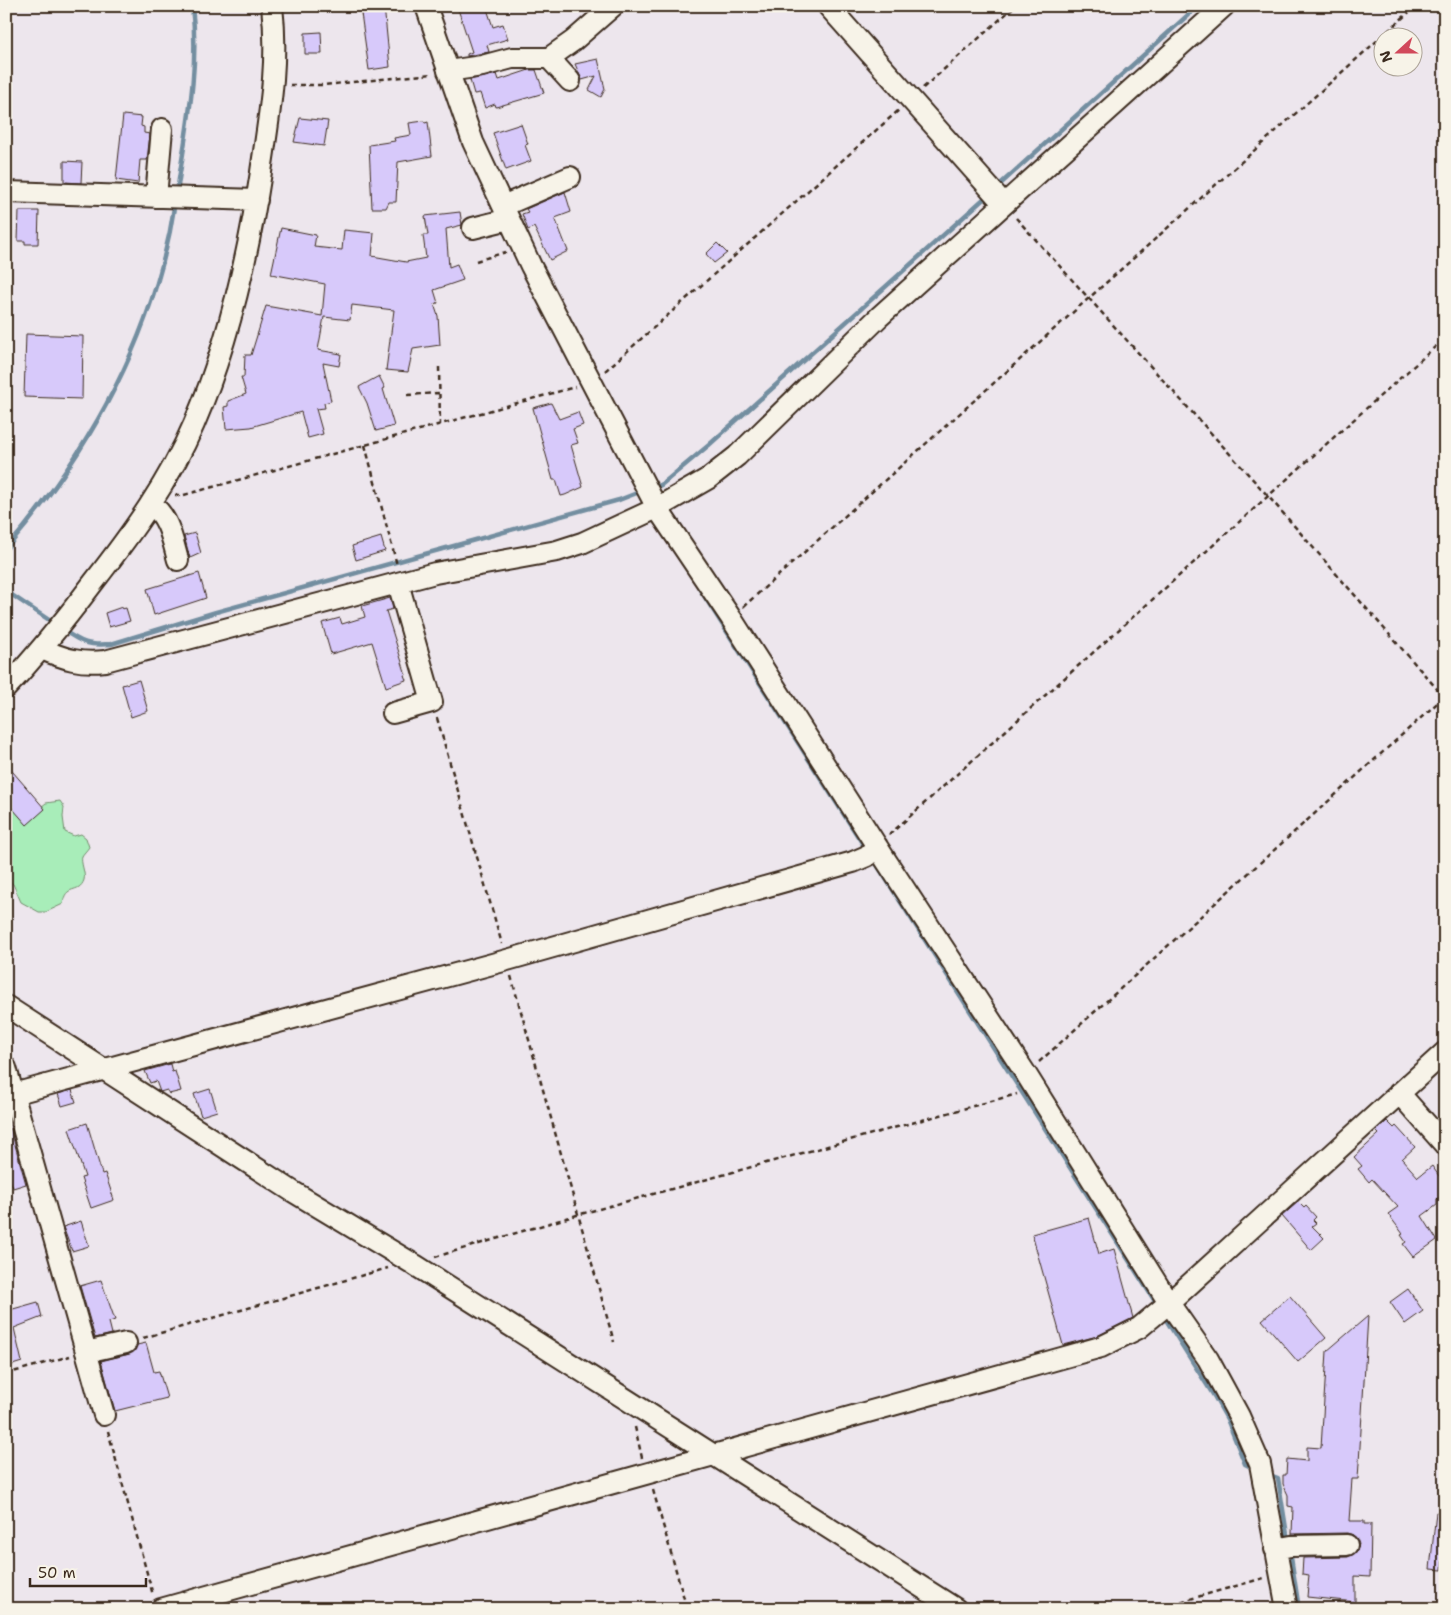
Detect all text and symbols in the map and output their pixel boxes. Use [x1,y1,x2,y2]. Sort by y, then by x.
north arrow [1374,28,1424,78]
text: N [1375,48,1396,65]
scale bar [30,1555,146,1587]
text: 50 m [38,1563,76,1583]

